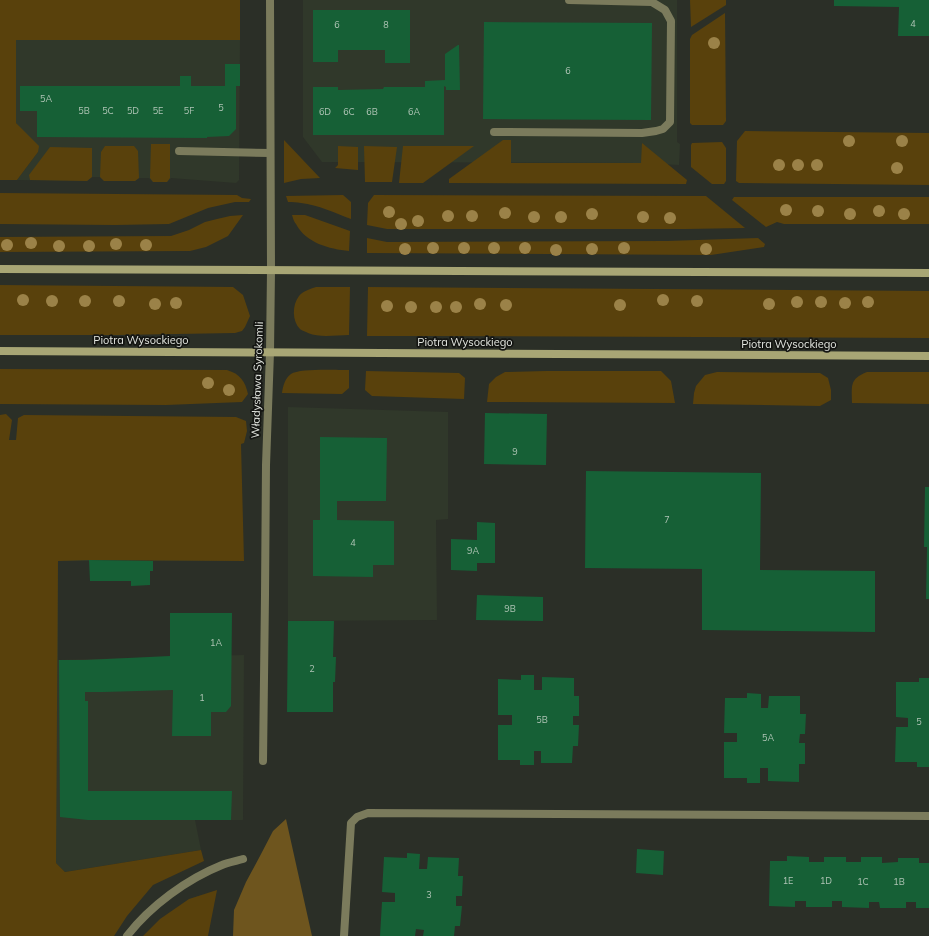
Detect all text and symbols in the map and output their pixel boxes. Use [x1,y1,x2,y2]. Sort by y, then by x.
house number: 4 [910,18,916,29]
house number: 6 [334,19,340,30]
house number: 8 [383,19,389,30]
house number: 6 [565,65,571,76]
house number: 5A [40,93,52,104]
house number: 5 [218,102,224,113]
house number: 5B [78,105,90,116]
house number: 5C [102,105,114,116]
house number: 5D [127,105,139,116]
house number: 5E [153,105,163,116]
house number: 5F [184,105,194,116]
house number: 6D [319,106,331,117]
house number: 6C [343,106,355,117]
house number: 6B [366,106,378,117]
house number: 6A [408,106,420,117]
street label: Władysława Syrokomli [248,321,266,439]
street label: Piotra Wysockiego [93,333,189,347]
street label: Piotra Wysockiego [417,335,513,349]
street label: Piotra Wysockiego [741,337,837,351]
house number: 9 [512,446,518,457]
house number: 7 [664,514,670,525]
house number: 4 [350,537,356,548]
house number: 9A [467,545,479,556]
house number: 9B [504,603,516,614]
house number: 1A [210,637,222,648]
house number: 2 [309,663,315,674]
house number: 1 [199,692,205,703]
house number: 5B [536,714,548,725]
house number: 5 [916,716,922,727]
house number: 5A [762,732,774,743]
house number: 1E [783,875,793,886]
house number: 1D [820,875,832,886]
house number: 1C [857,876,869,887]
house number: 1B [893,876,905,887]
house number: 3 [426,889,432,900]

